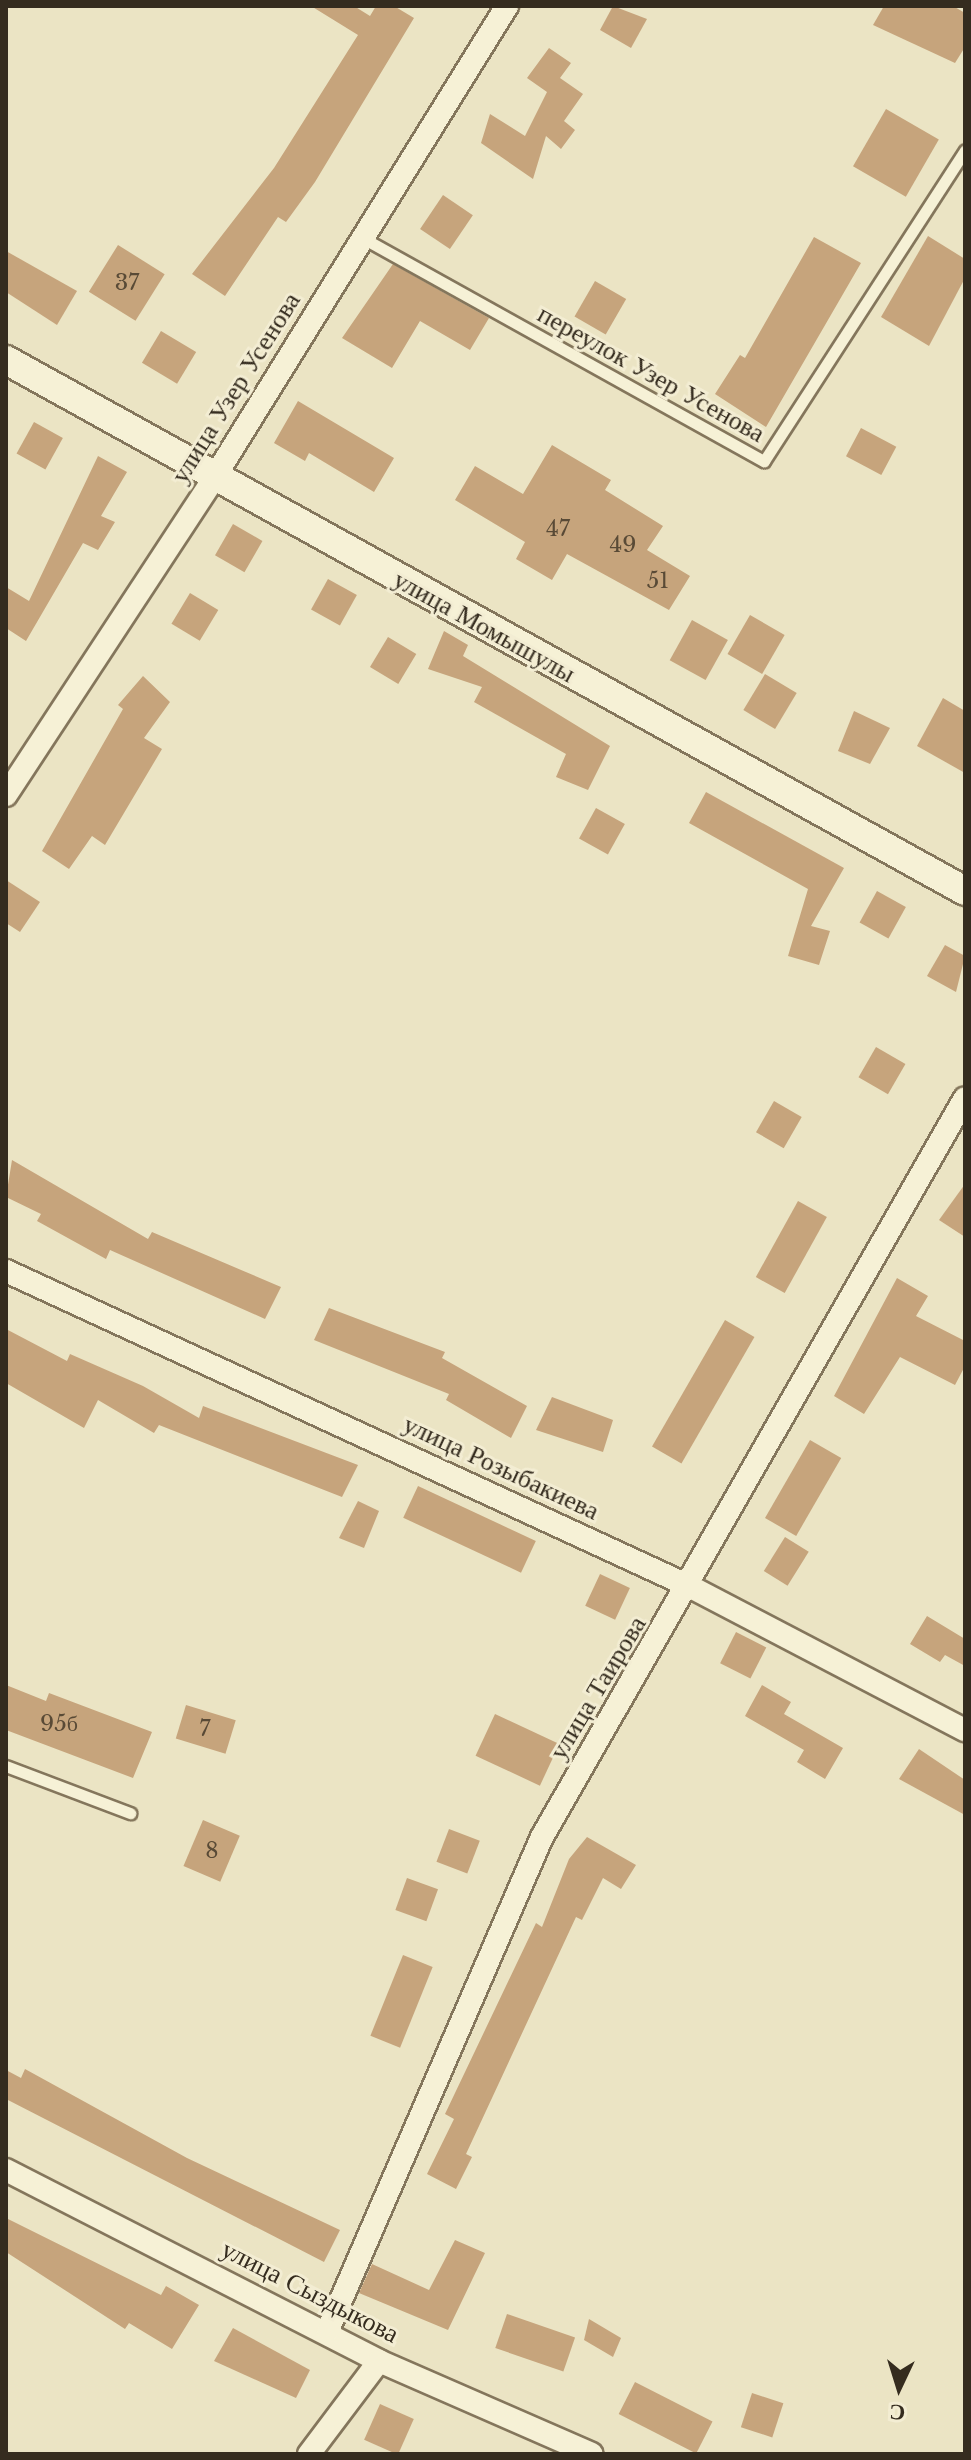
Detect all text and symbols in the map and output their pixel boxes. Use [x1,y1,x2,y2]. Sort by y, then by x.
house number: 37 [115,270,139,296]
street label: улица Узер Усенова [165,287,307,489]
street label: переулок Узер Усенова [532,299,770,449]
house number: 47 [546,516,570,542]
house number: 49 [609,532,637,558]
street label: улица Момышулы [388,564,580,690]
house number: 51 [647,568,669,594]
street label: улица Розыбакиева [398,1409,604,1527]
street label: улица Таирова [543,1611,653,1765]
house number: 95б [40,1711,78,1737]
house number: 7 [199,1716,211,1742]
house number: 8 [205,1838,219,1864]
street label: улица Сыздыкова [216,2234,404,2350]
north arrow [859,2348,939,2428]
text: С [888,2398,906,2426]

